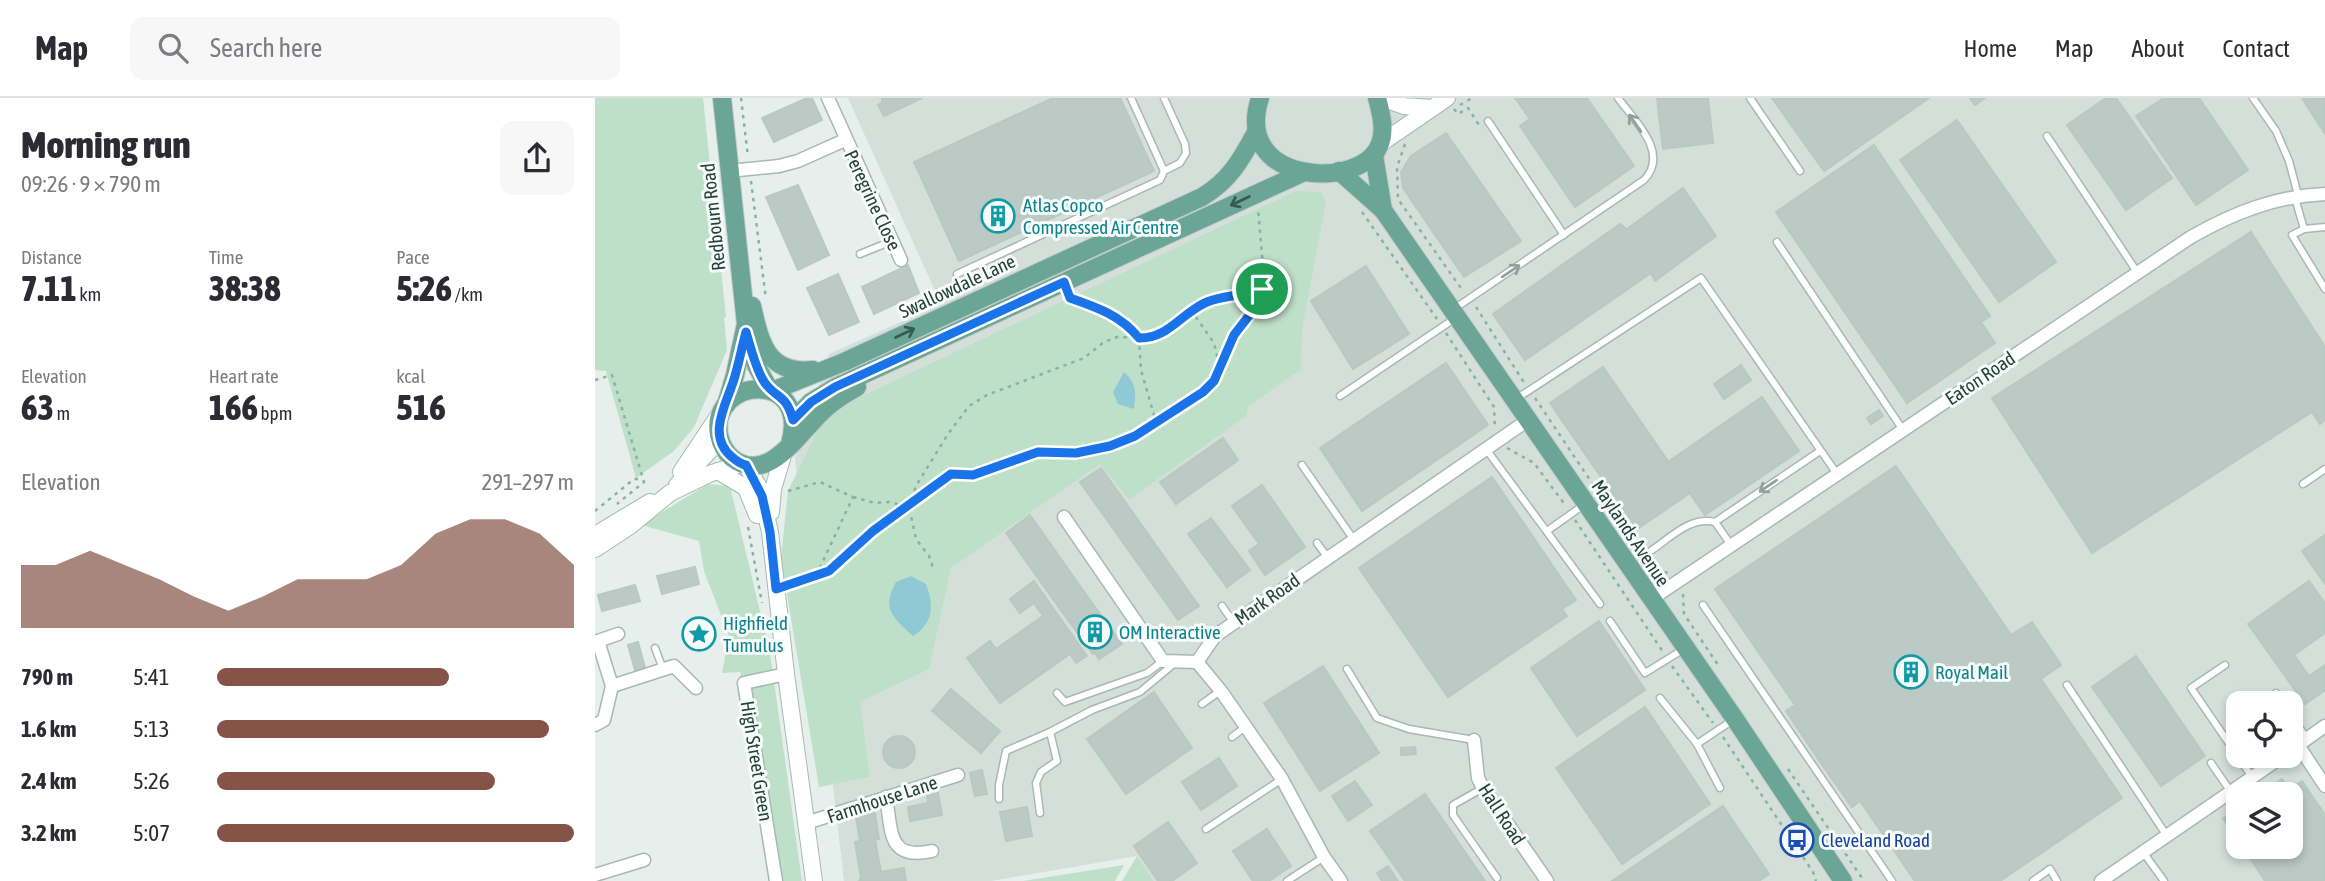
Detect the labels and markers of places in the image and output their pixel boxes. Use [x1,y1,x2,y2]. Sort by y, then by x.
place label: Atlas Copco Compressed Air Centre [1023,194,1179,238]
building icon: Atlas Copco Compressed Air Centre [979,197,1017,235]
pin [1232,259,1292,319]
place label: Highfield Tumulus [723,612,788,656]
building icon: OM Interactive [1076,613,1114,651]
place icon: Highfield Tumulus [680,615,718,653]
place label: OM Interactive [1119,621,1221,643]
building icon: Royal Mail [1892,653,1930,691]
place label: Royal Mail [1935,661,2008,683]
bus stop icon: Cleveland Road [1778,821,1816,859]
place label: Cleveland Road [1821,829,1930,851]

